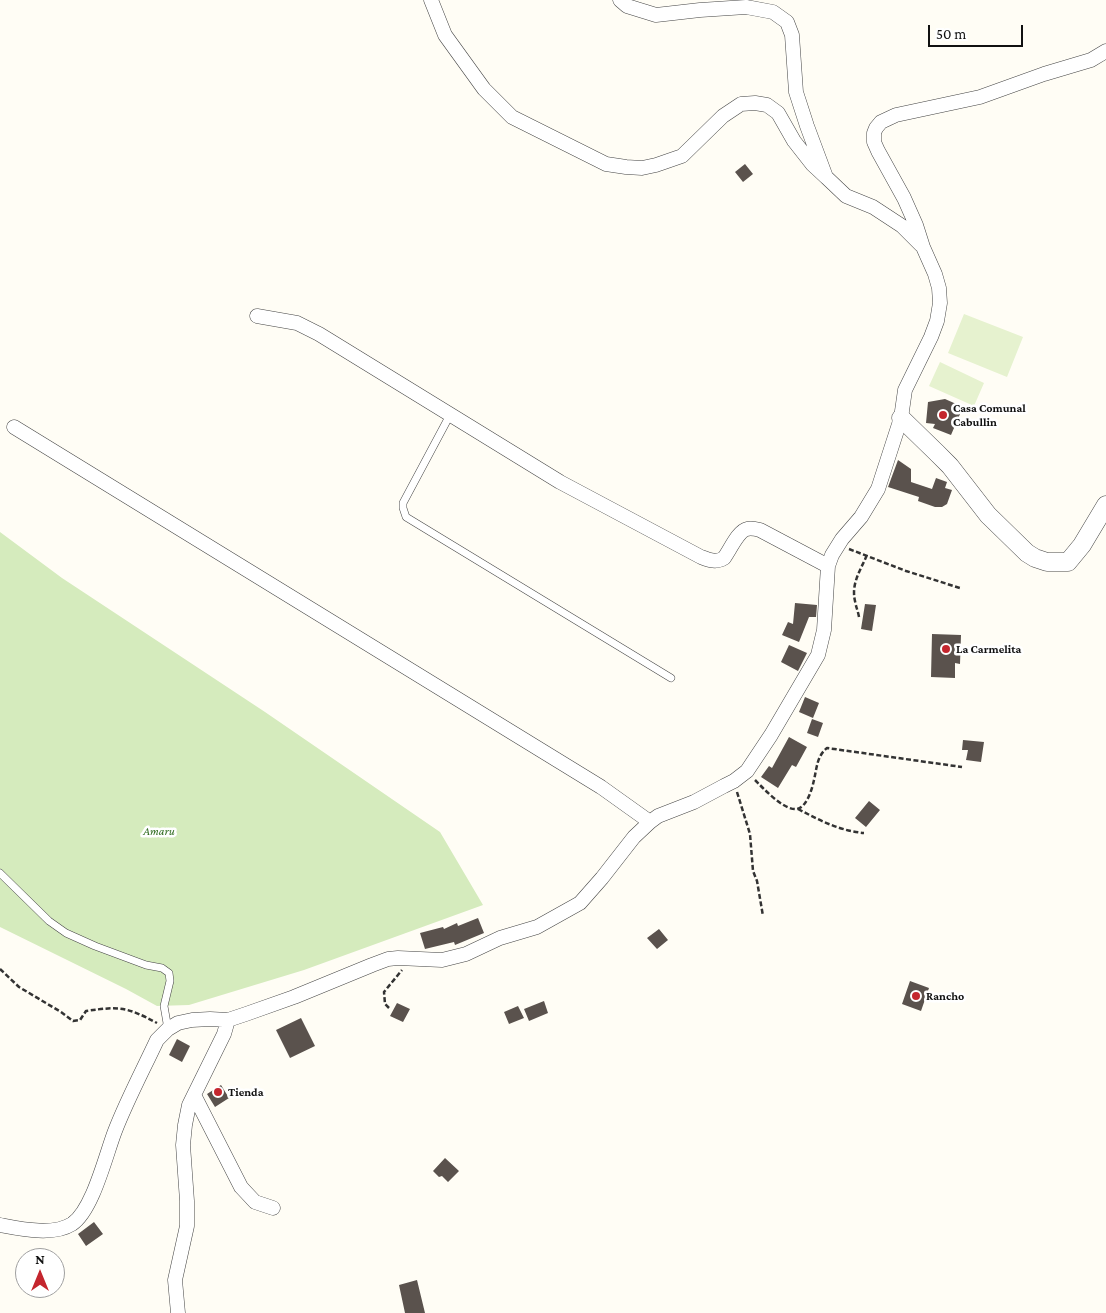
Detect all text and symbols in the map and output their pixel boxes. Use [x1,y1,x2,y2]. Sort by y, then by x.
scale bar [931,15,1026,47]
text: 50 m [936,26,966,42]
place label: Casa Comunal Cabullin [953,401,1026,429]
marker: Casa Comunal Cabullin [937,409,949,421]
place label: La Carmelita [956,642,1021,656]
marker: La Carmelita [940,643,952,655]
park label: Amaru [143,824,175,838]
place label: Rancho [926,989,964,1003]
marker: Rancho [910,990,922,1002]
place label: Tienda [228,1085,264,1099]
marker: Tienda [212,1086,224,1098]
north arrow [15,1248,65,1298]
text: N [35,1251,45,1267]

